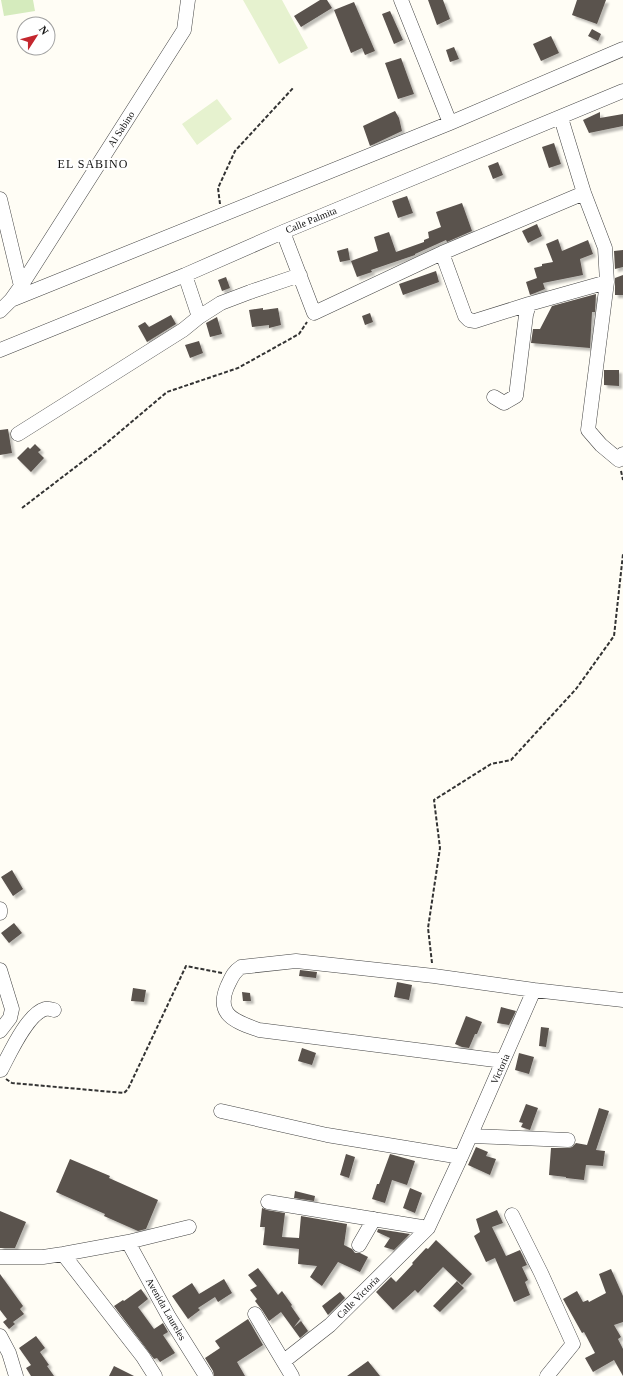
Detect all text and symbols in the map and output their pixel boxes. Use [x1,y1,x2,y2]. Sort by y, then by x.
north arrow [16,16,56,56]
text: N [37,23,51,37]
street label: Al Sabino [105,109,137,149]
district label: EL SABINO [58,157,128,171]
street label: Calle Palmita [284,205,339,235]
street label: Victoria [488,1052,512,1086]
street label: Calle Victoria [334,1273,382,1321]
street label: Avenida Laureles [144,1276,188,1342]

